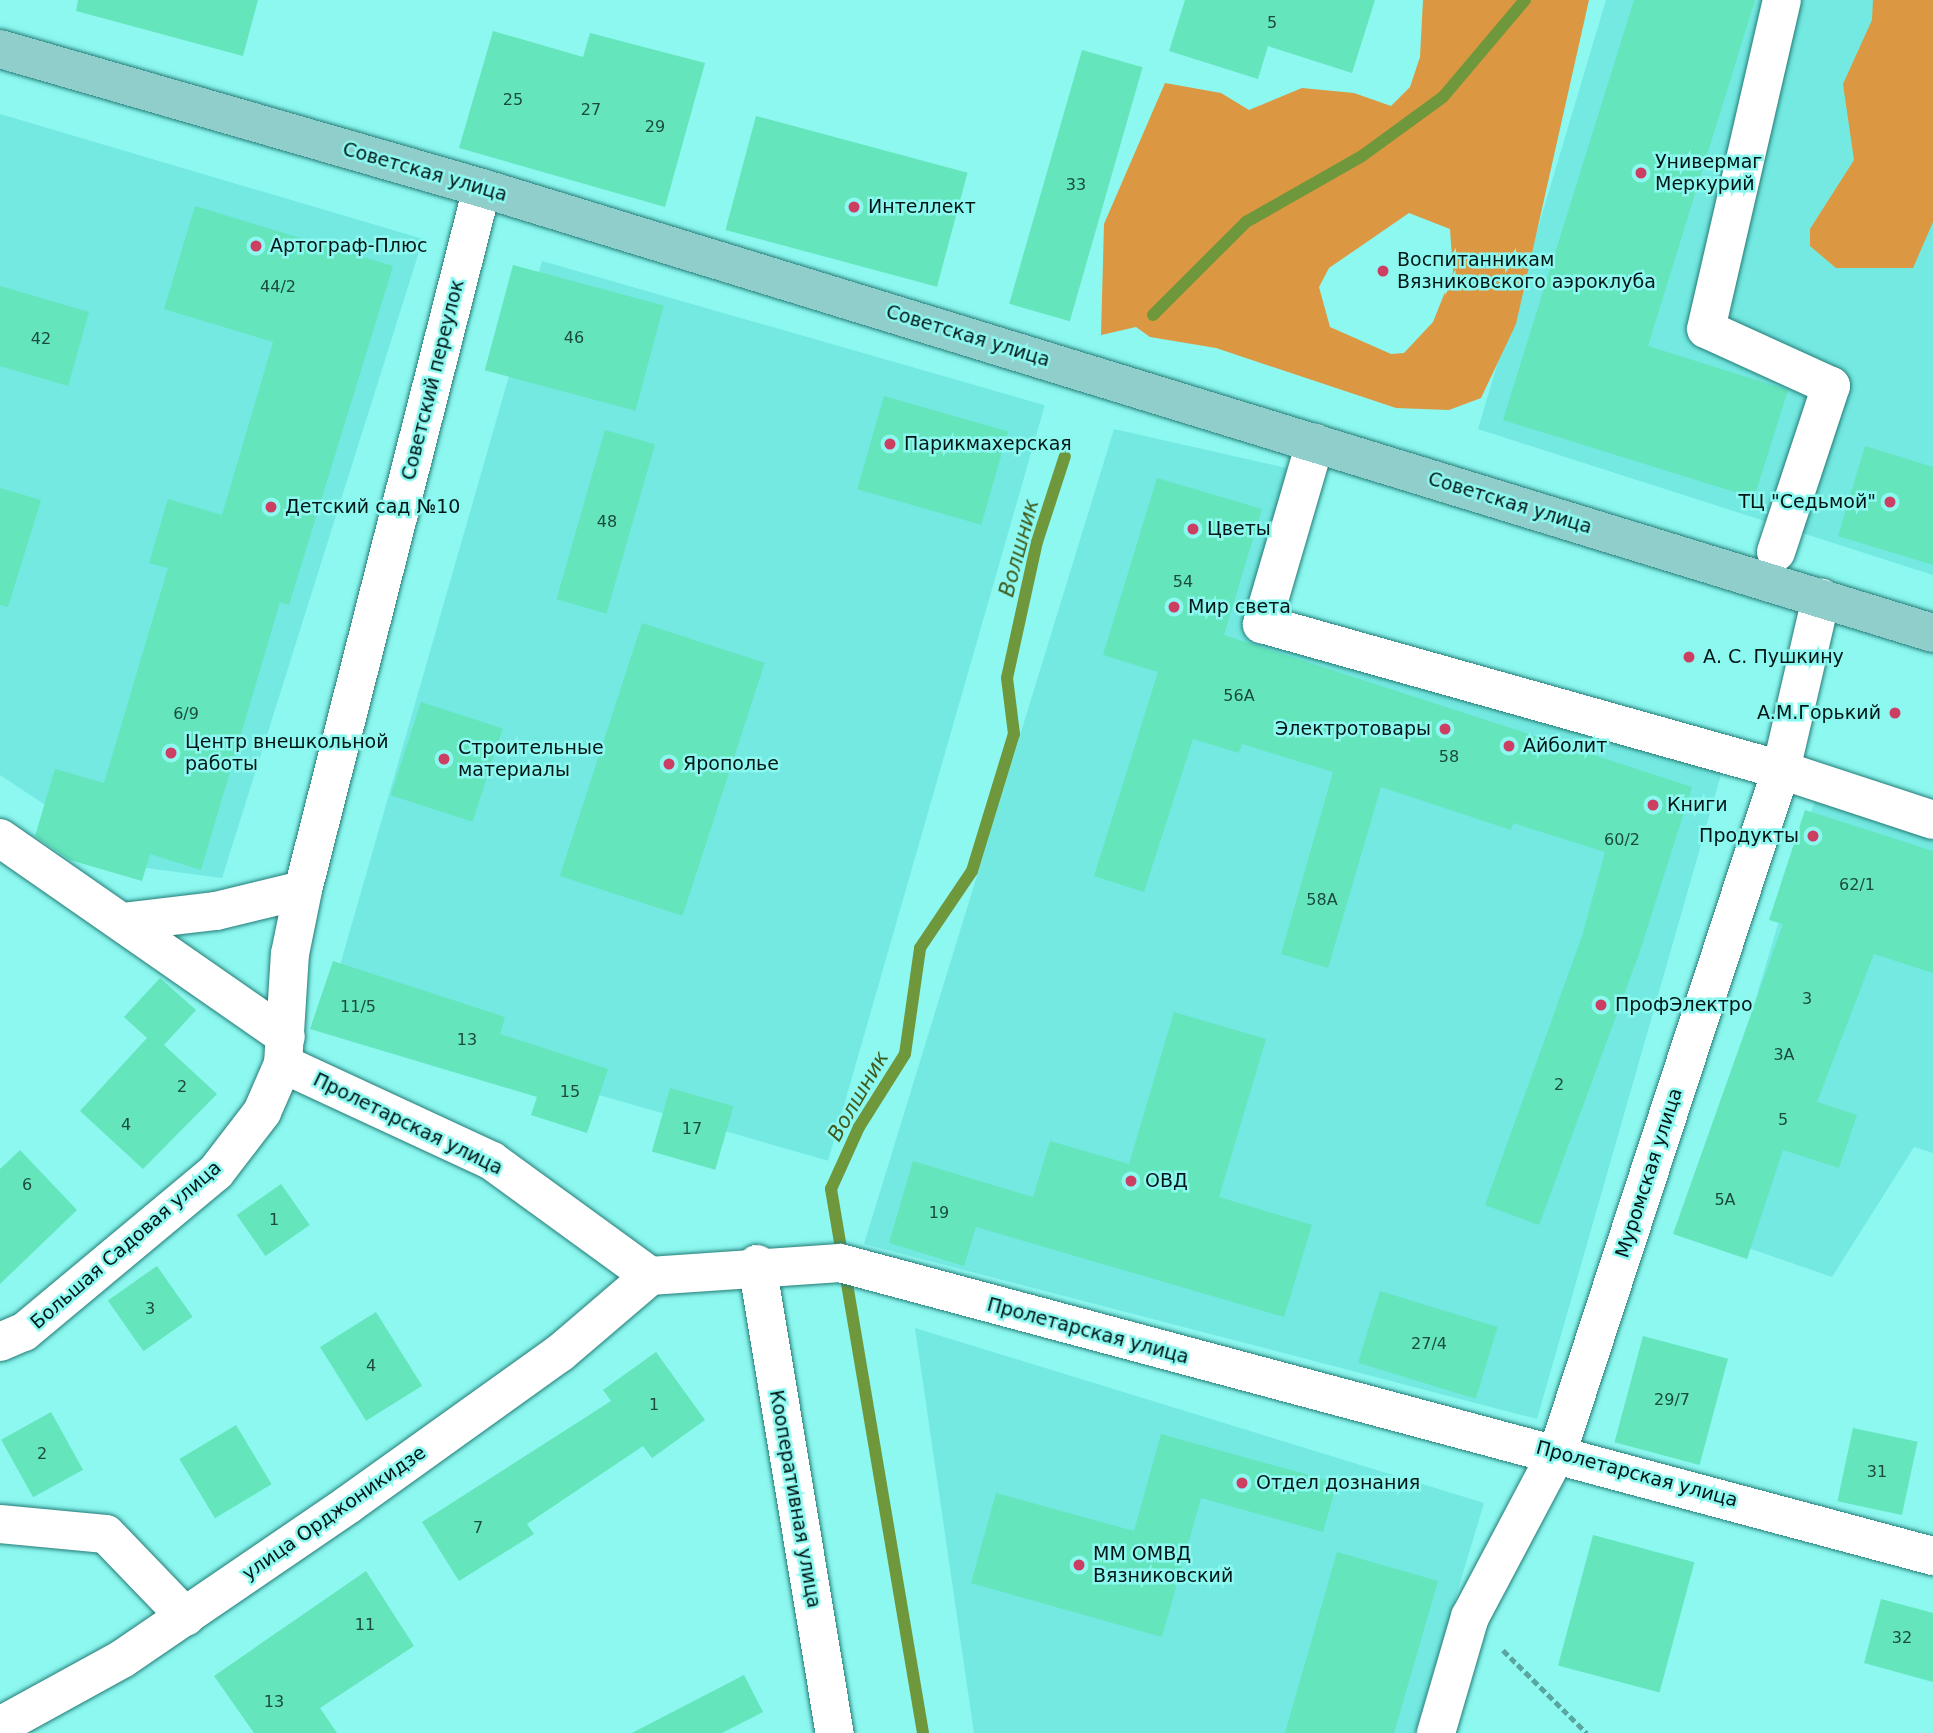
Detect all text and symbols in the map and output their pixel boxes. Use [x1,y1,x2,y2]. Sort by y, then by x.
house number: 5 [1267,13,1277,33]
house number: 25 [503,90,523,110]
house number: 27 [581,100,601,120]
house number: 29 [645,117,665,137]
street label: Советская улица [340,138,510,206]
place label: Универмаг Меркурий [1655,151,1762,195]
marker: Универмаг Меркурий [1633,165,1649,181]
house number: 33 [1066,175,1086,195]
place label: Интеллект [868,196,976,218]
marker: Интеллект [846,199,862,215]
place label: Артограф-Плюс [270,235,427,257]
marker: Артограф-Плюс [248,238,264,254]
place label: Воспитанникам Вязниковского аэроклуба [1397,249,1656,293]
marker: Воспитанникам Вязниковского аэроклуба [1375,263,1391,279]
house number: 44/2 [260,277,296,297]
street label: Советский переулок [397,277,469,483]
street label: Советская улица [883,300,1053,372]
house number: 46 [564,328,584,348]
house number: 42 [31,329,51,349]
place label: Парикмахерская [904,433,1072,455]
marker: Парикмахерская [882,436,898,452]
street label: Советская улица [1425,467,1595,539]
place label: ТЦ "Седьмой" [1739,491,1876,513]
marker: ТЦ "Седьмой" [1882,494,1898,510]
place label: Детский сад №10 [285,496,460,518]
water label: Волшник [994,496,1044,600]
marker: Детский сад №10 [263,499,279,515]
house number: 48 [597,512,617,532]
place label: Цветы [1207,518,1271,540]
marker: Цветы [1185,521,1201,537]
house number: 54 [1173,572,1193,592]
place label: Мир света [1188,596,1291,618]
marker: Мир света [1166,599,1182,615]
place label: А. С. Пушкину [1703,646,1844,668]
marker: А. С. Пушкину [1681,649,1697,665]
house number: 56А [1223,686,1255,706]
place label: А.М.Горький [1757,702,1881,724]
house number: 6/9 [173,704,199,724]
marker: А.М.Горький [1887,705,1903,721]
place label: Электротовары [1275,718,1431,740]
marker: Электротовары [1437,721,1453,737]
place label: Центр внешкольной работы [185,731,389,775]
place label: Айболит [1523,735,1607,757]
place label: Строительные материалы [458,737,604,781]
marker: Айболит [1501,738,1517,754]
marker: Центр внешкольной работы [163,745,179,761]
house number: 58 [1439,747,1459,767]
marker: Строительные материалы [436,751,452,767]
place label: Ярополье [683,753,779,775]
marker: Ярополье [661,756,677,772]
place label: Книги [1667,794,1728,816]
marker: Книги [1645,797,1661,813]
place label: Продукты [1699,825,1799,847]
marker: Продукты [1805,828,1821,844]
house number: 60/2 [1604,830,1640,850]
house number: 62/1 [1839,875,1875,895]
house number: 58А [1306,890,1338,910]
house number: 3 [1802,989,1812,1009]
place label: ПрофЭлектро [1615,994,1753,1016]
house number: 11/5 [340,997,376,1017]
marker: ПрофЭлектро [1593,997,1609,1013]
house number: 13 [457,1030,477,1050]
house number: 3А [1773,1045,1795,1065]
water label: Волшник [822,1046,894,1146]
street label: Пролетарская улица [310,1068,506,1180]
house number: 2 [1554,1075,1564,1095]
house number: 2 [177,1077,187,1097]
house number: 15 [560,1082,580,1102]
street label: Муромская улица [1611,1085,1687,1261]
house number: 5 [1778,1110,1788,1130]
house number: 4 [121,1115,131,1135]
house number: 17 [682,1119,702,1139]
street label: Большая Садовая улица [26,1156,226,1334]
place label: ОВД [1145,1170,1188,1192]
marker: ОВД [1123,1173,1139,1189]
house number: 6 [22,1175,32,1195]
house number: 5А [1714,1190,1736,1210]
house number: 19 [929,1203,949,1223]
house number: 1 [269,1210,279,1230]
street label: Пролетарская улица [985,1293,1191,1369]
house number: 3 [145,1299,155,1319]
house number: 27/4 [1411,1334,1447,1354]
house number: 4 [366,1356,376,1376]
street label: Кооперативная улица [765,1388,825,1610]
house number: 29/7 [1654,1390,1690,1410]
house number: 1 [649,1395,659,1415]
street label: Пролетарская улица [1534,1436,1740,1512]
street label: улица Орджоникидзе [238,1441,430,1585]
house number: 2 [37,1444,47,1464]
house number: 31 [1867,1462,1887,1482]
place label: Отдел дознания [1256,1472,1420,1494]
marker: Отдел дознания [1234,1475,1250,1491]
house number: 7 [473,1518,483,1538]
place label: ММ ОМВД Вязниковский [1093,1543,1233,1587]
marker: ММ ОМВД Вязниковский [1071,1557,1087,1573]
house number: 11 [355,1615,375,1635]
house number: 32 [1892,1628,1912,1648]
house number: 13 [264,1692,284,1712]

